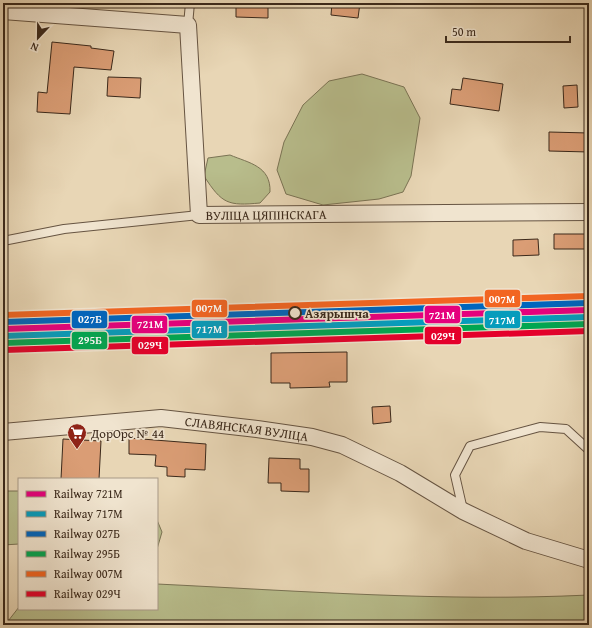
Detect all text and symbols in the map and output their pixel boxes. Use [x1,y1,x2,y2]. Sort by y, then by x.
north arrow [18,18,58,58]
scale bar [446,18,570,44]
text: 50 m [452,23,476,40]
text: N [27,38,41,56]
street label: ВУЛІЦА ЦЯПІНСКАГА [206,205,327,225]
line badge: 007М [484,289,521,308]
text: 007М [489,291,515,307]
line badge: 007М [191,299,228,318]
text: 007М [196,300,222,316]
place label: Азярышча [305,304,369,323]
line badge: 721М [424,305,461,324]
marker: Азярышча [288,306,302,320]
text: 721М [429,307,455,323]
line badge: 027Б [71,310,108,329]
line badge: 717М [484,310,521,329]
text: 027Б [78,311,102,327]
text: 717М [489,312,515,328]
line badge: 721М [131,315,168,334]
text: 721М [137,316,163,332]
line badge: 717М [191,320,228,339]
text: 717М [196,321,222,337]
line badge: 029Ч [424,326,462,345]
text: 029Ч [431,328,455,344]
line badge: 295Б [71,331,108,350]
text: 295Б [78,332,102,348]
line badge: 029Ч [131,336,169,355]
text: 029Ч [138,337,162,353]
street label: СЛАВЯНСКАЯ ВУЛІЦА [184,412,310,446]
supermarket icon: ДорОрс № 44 [66,422,88,450]
place label: ДорОрс № 44 [90,424,164,443]
legend [18,478,158,610]
text: Railway 721М [54,485,123,502]
text: Railway 717М [54,505,123,522]
text: Railway 027Б [54,525,120,542]
text: Railway 295Б [54,545,120,562]
text: Railway 007М [54,565,123,582]
text: Railway 029Ч [54,585,121,602]

